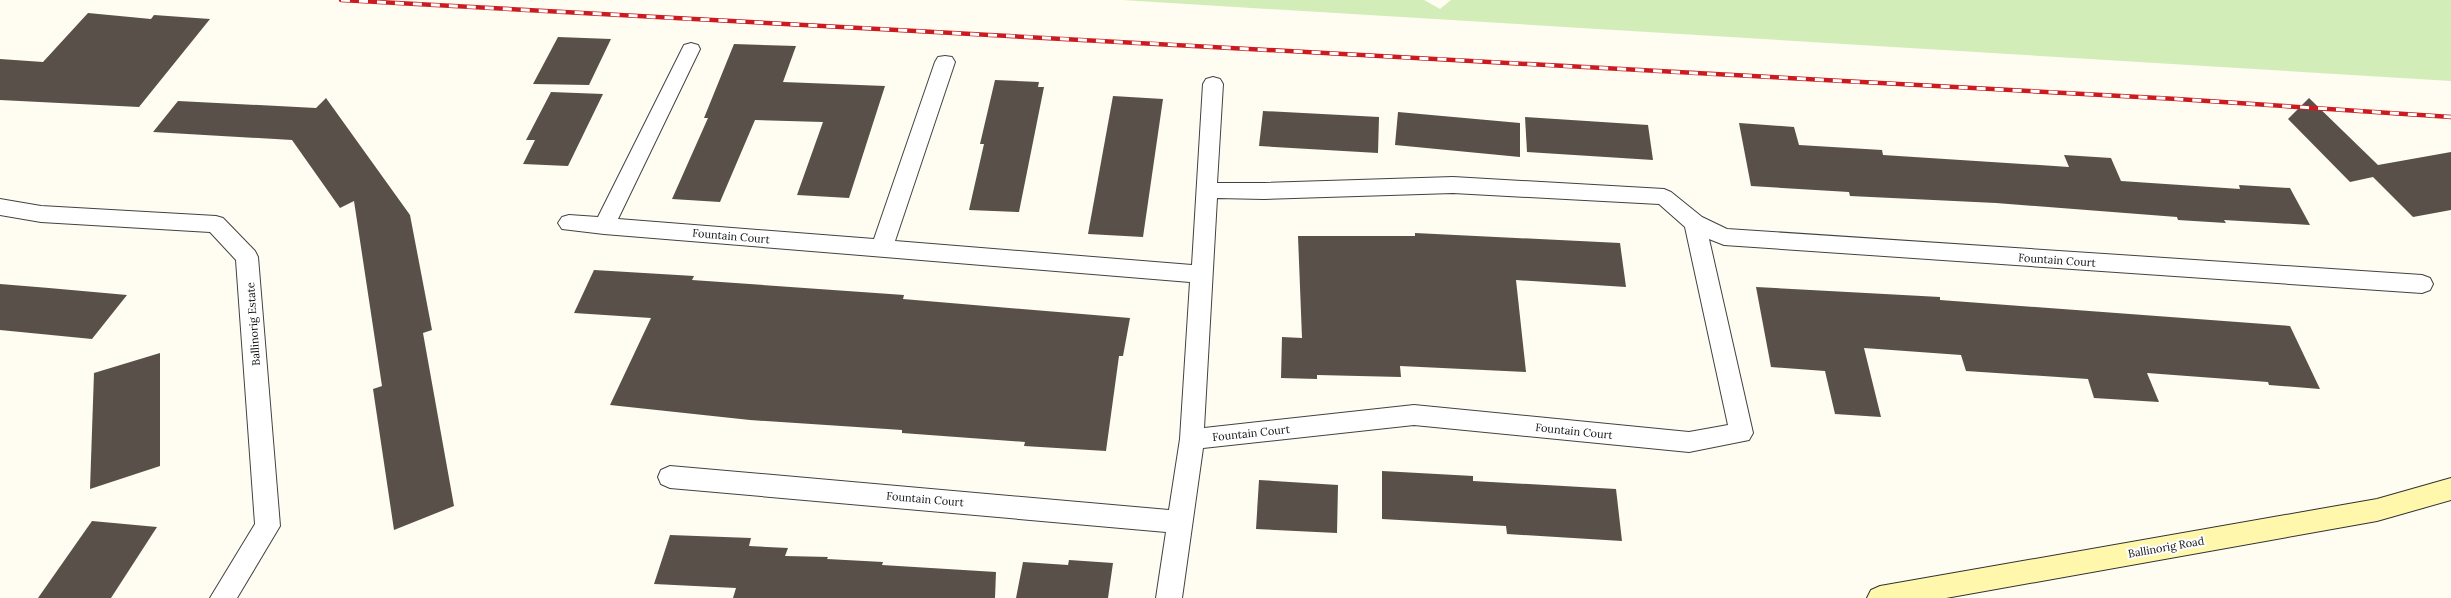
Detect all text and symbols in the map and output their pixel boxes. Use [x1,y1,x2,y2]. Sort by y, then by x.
street label: Fountain Court [692,226,771,246]
street label: Fountain Court [2018,250,2097,270]
street label: Ballinorig Estate [243,282,263,366]
street label: Fountain Court [1535,420,1614,442]
street label: Fountain Court [1212,422,1291,444]
street label: Fountain Court [886,489,965,509]
street label: Ballinorig Road [2127,533,2206,561]

